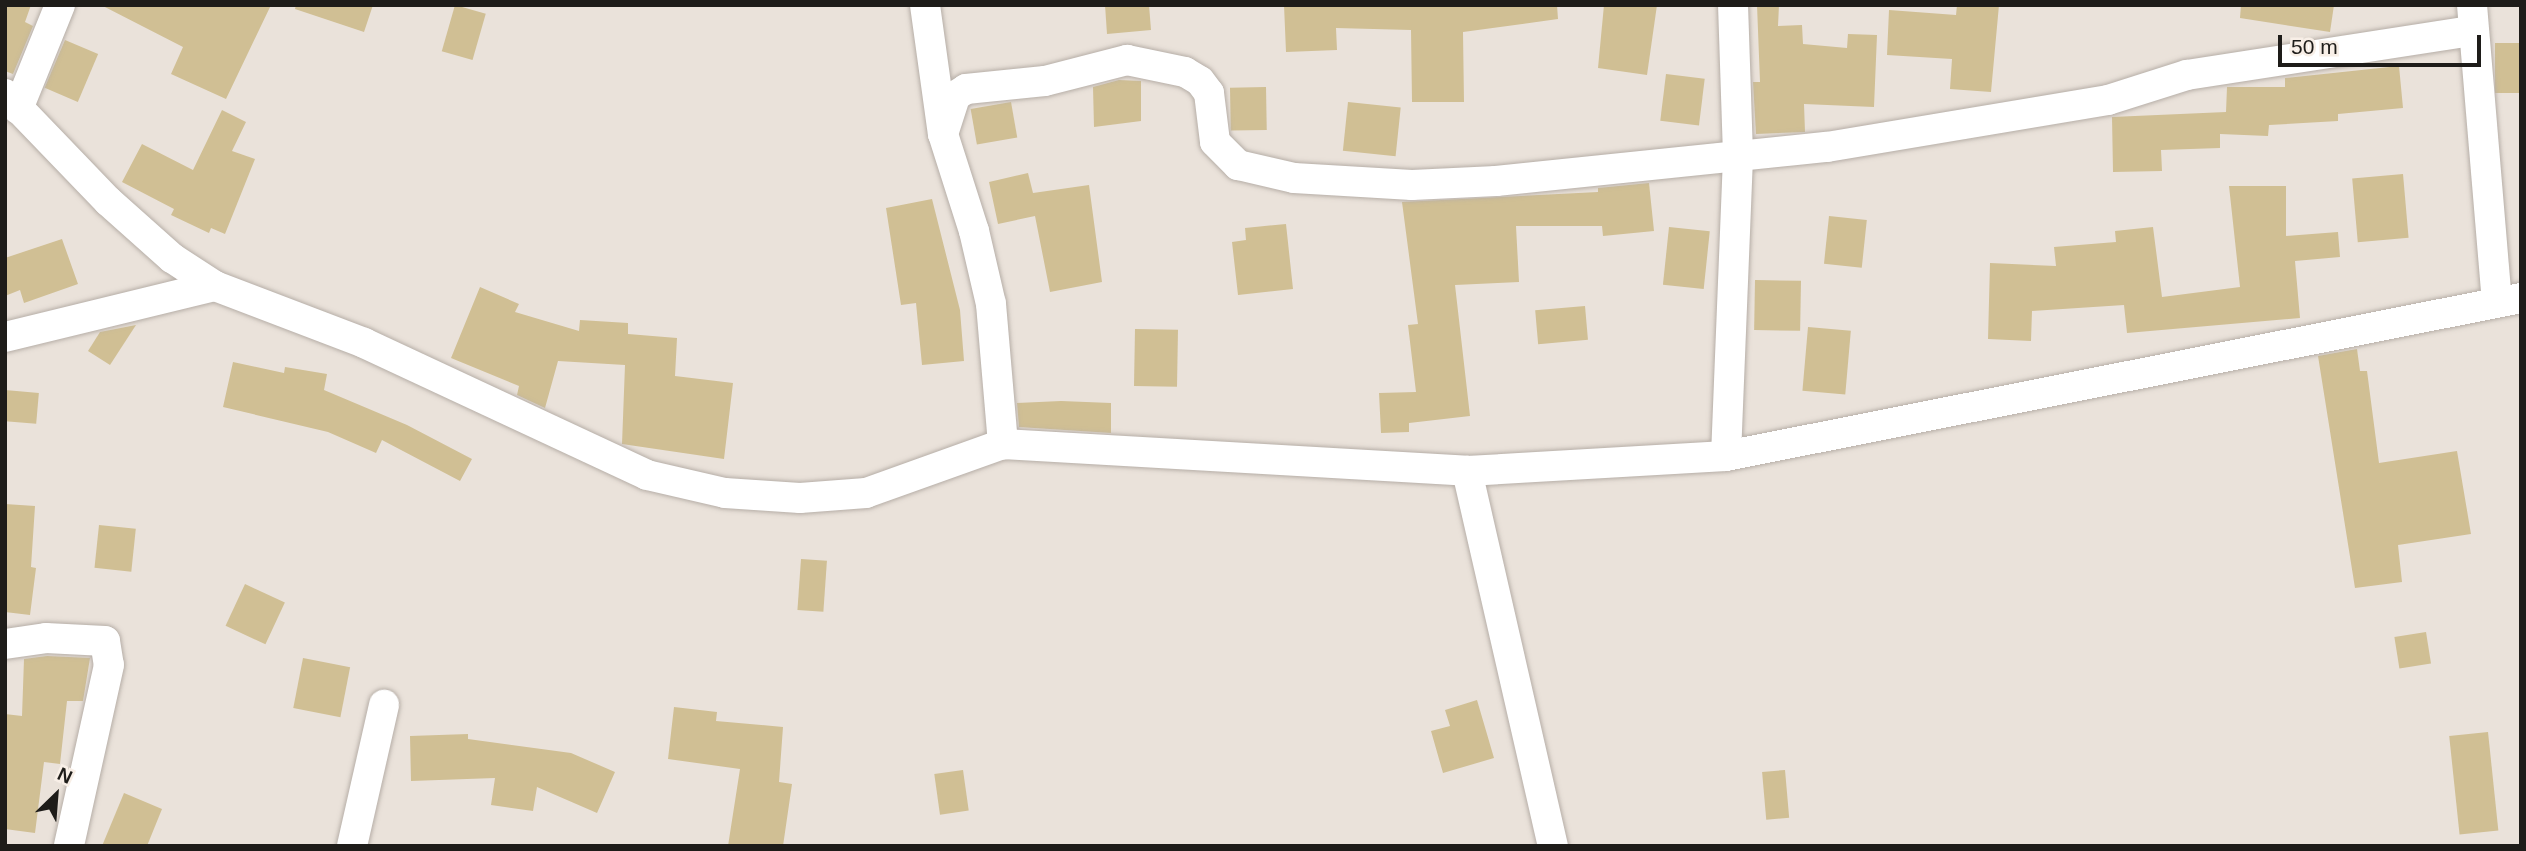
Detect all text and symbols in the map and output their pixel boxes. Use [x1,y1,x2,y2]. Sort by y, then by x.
scale bar [2281,21,2484,65]
text: 50 m [2291,35,2338,58]
north arrow [21,760,91,830]
text: N [54,763,76,788]

